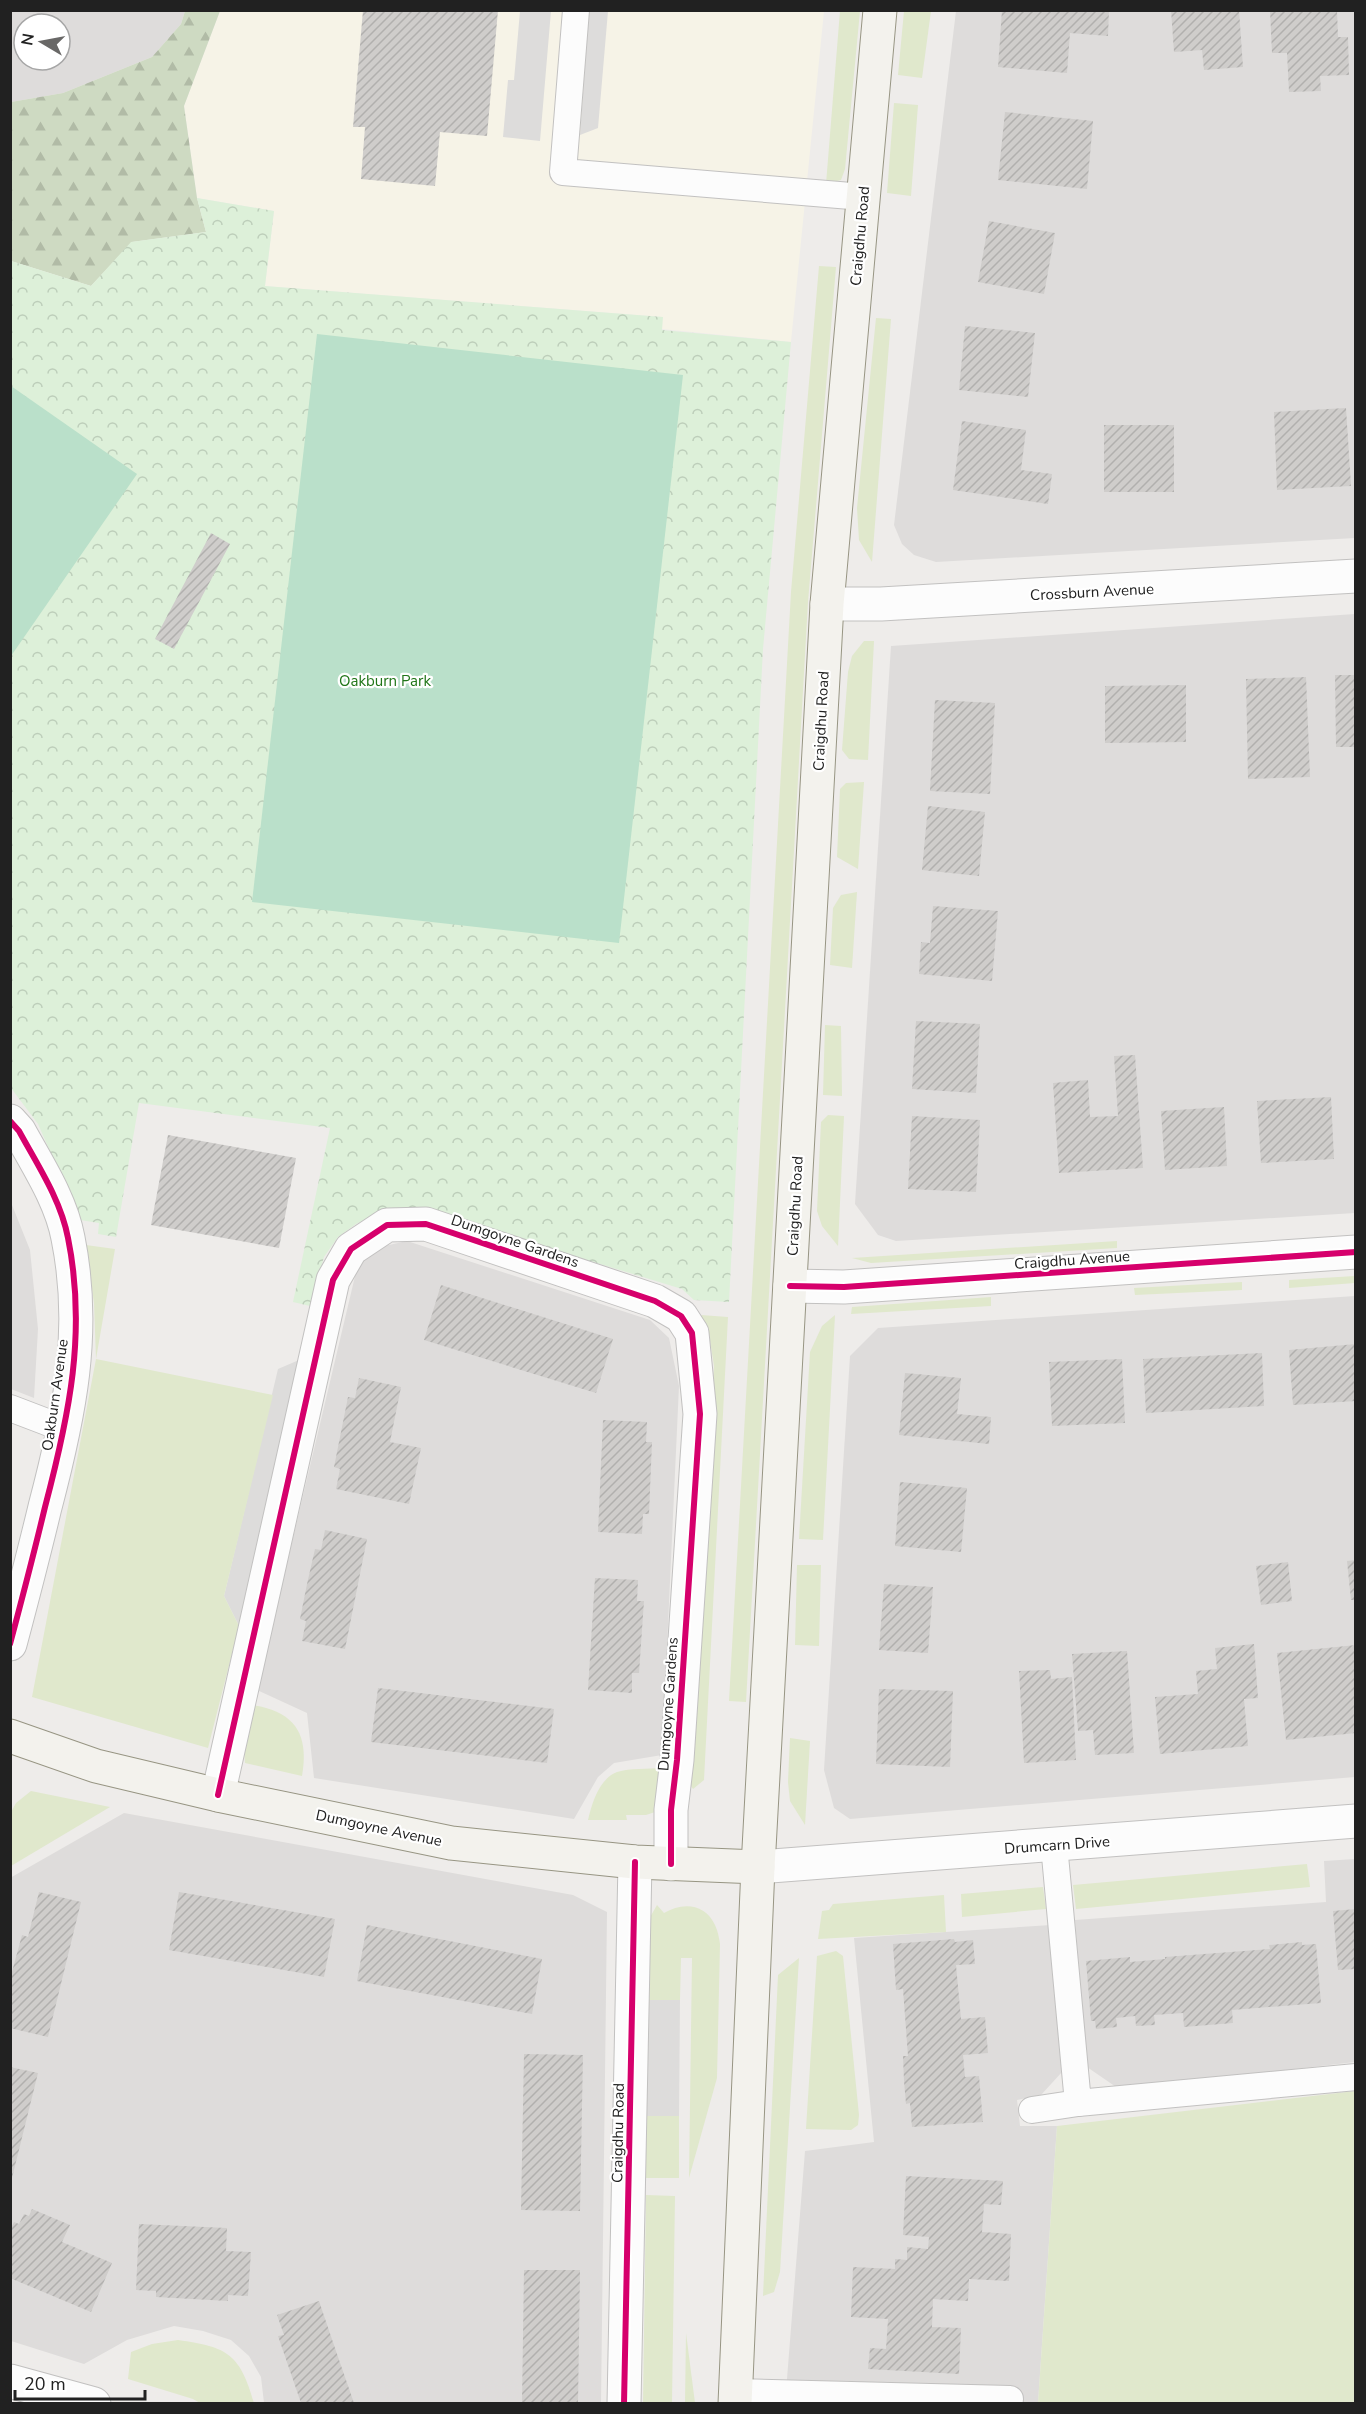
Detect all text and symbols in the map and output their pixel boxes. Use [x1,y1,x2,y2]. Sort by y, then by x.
north arrow [12,12,72,72]
text: N [16,32,40,47]
street label: Craigdhu Road [846,185,874,287]
street label: Crossburn Avenue [1030,579,1155,605]
park label: Oakburn Park [339,671,431,691]
street label: Craigdhu Road [808,671,834,771]
street label: Craigdhu Road [782,1156,808,1256]
street label: Dumgoyne Gardens [448,1210,582,1272]
street label: Craigdhu Avenue [1013,1246,1131,1274]
street label: Oakburn Avenue [37,1338,73,1452]
street label: Dumgoyne Gardens [653,1636,683,1772]
street label: Dumgoyne Avenue [314,1805,444,1851]
street label: Drumcarn Drive [1003,1831,1111,1859]
street label: Craigdhu Road [607,2083,629,2183]
scale bar [15,2363,146,2401]
text: 20 m [24,2372,66,2396]

